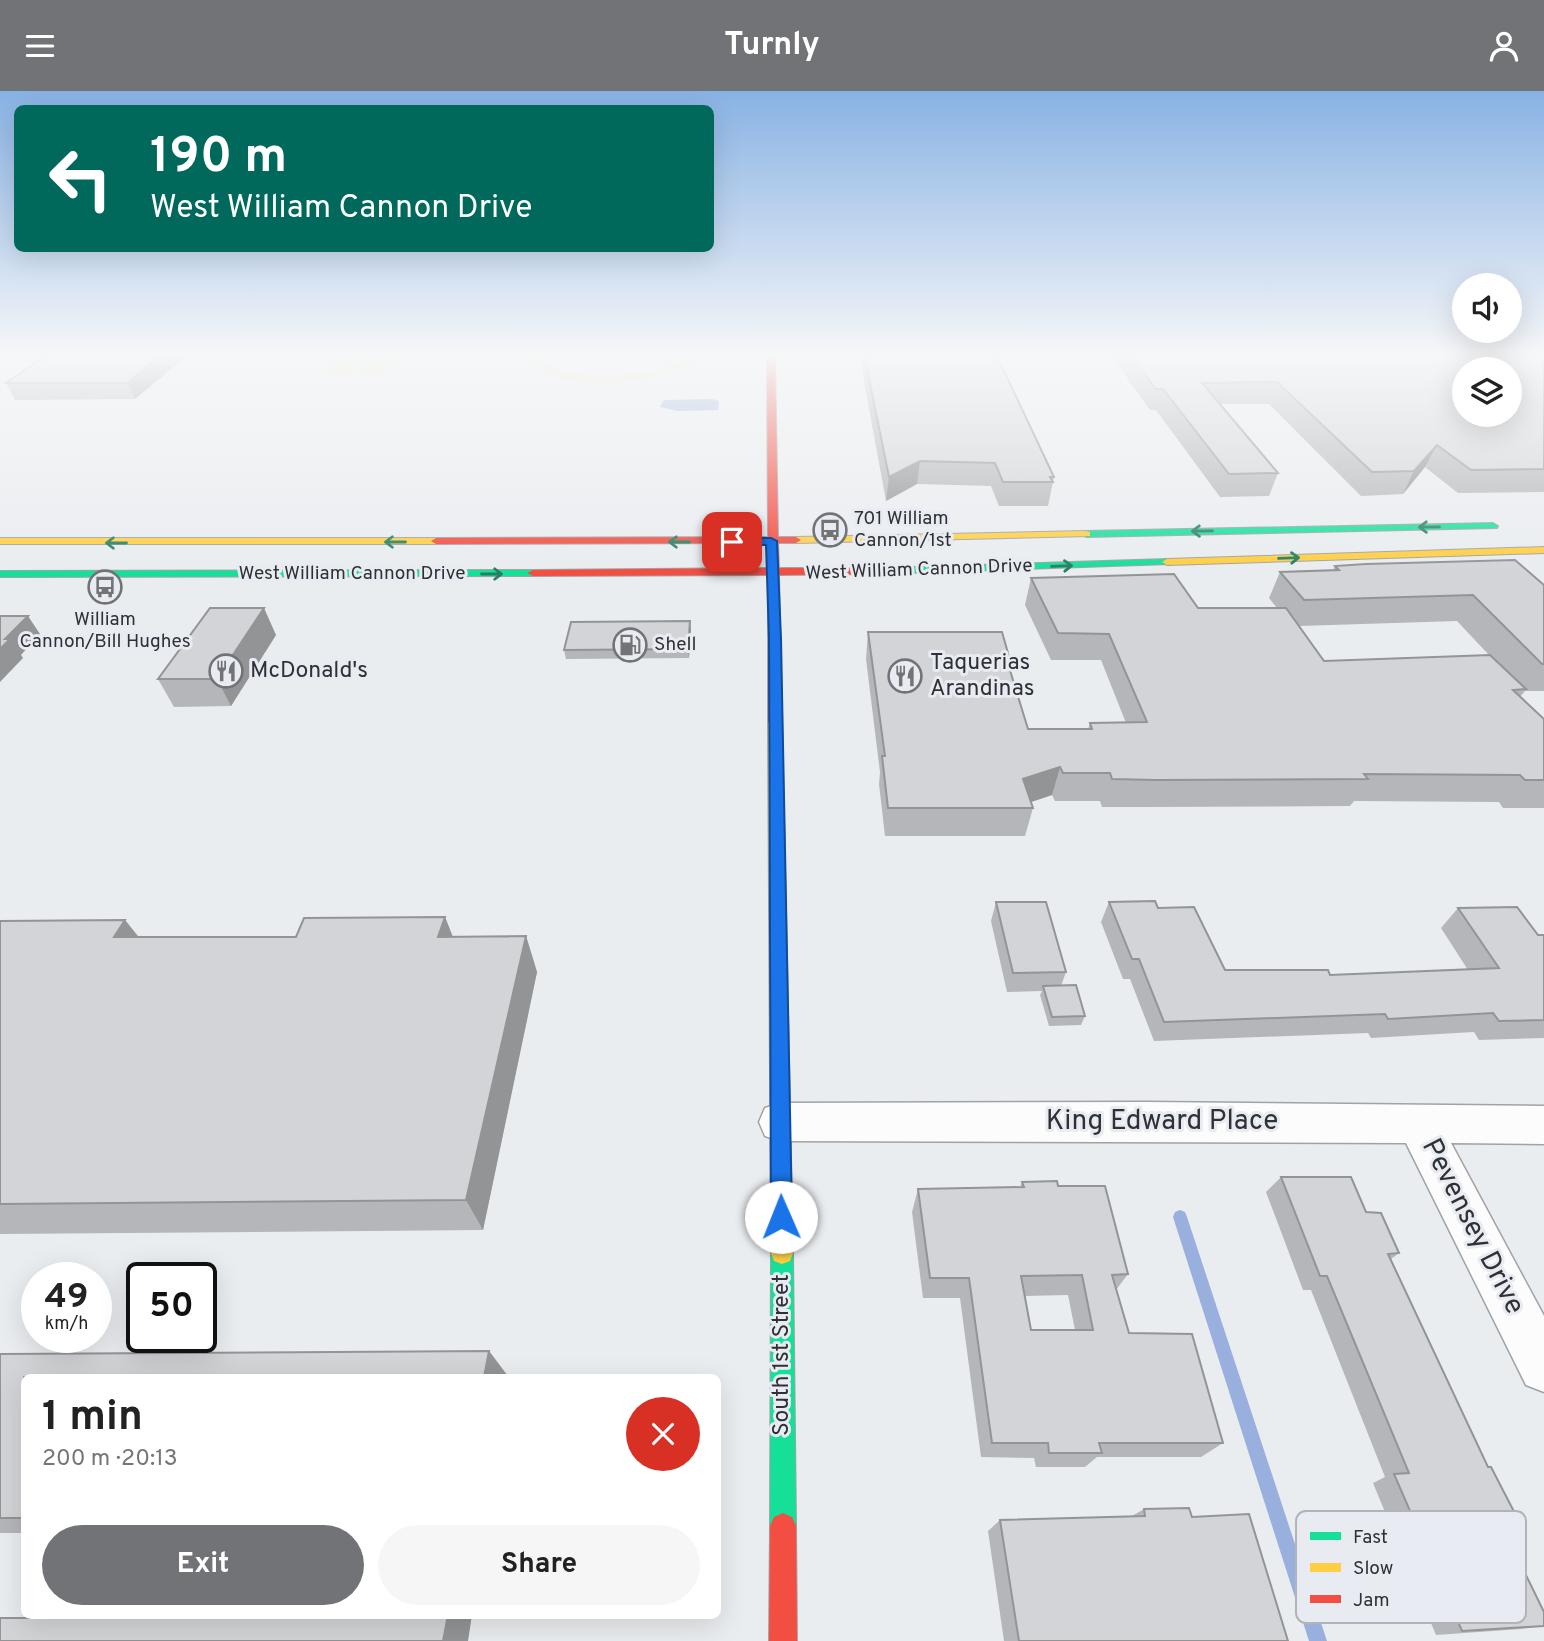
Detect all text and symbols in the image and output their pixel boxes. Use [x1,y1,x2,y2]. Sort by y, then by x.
text: Turnly [724,26,820,66]
icon: menu [21,27,59,65]
icon: person [1485,27,1523,65]
text: 190 m [150,128,287,190]
icon: left [35,133,126,224]
text: West William Cannon Drive [150,189,533,229]
map controls [1452,273,1522,427]
button: sound [1452,273,1522,343]
button: layers [1452,357,1522,427]
place label: 701 William Cannon/1st [854,507,952,553]
bus stop icon: 701 William Cannon/1st [811,511,849,549]
pin [702,512,762,572]
one-way arrow [1418,520,1441,534]
icon: arrive [713,523,751,561]
one-way arrow [1190,525,1213,538]
one-way arrow [384,535,407,549]
one-way arrow [667,535,690,549]
one-way arrow [104,536,127,550]
one-way arrow [1278,552,1301,565]
street label: West William Cannon Drive [805,554,1033,586]
one-way arrow [1050,559,1073,572]
street label: West William Cannon Drive [238,562,466,586]
one-way arrow [480,567,503,581]
bus stop icon: William Cannon/Bill Hughes [86,568,124,606]
place label: William Cannon/Bill Hughes [19,608,191,654]
fuel station icon: Shell [611,626,649,664]
place label: Shell [654,633,697,657]
place label: Taquerias Arandinas [930,649,1035,704]
restaurant icon: McDonald's [207,652,245,690]
place label: McDonald's [250,657,368,686]
restaurant icon: Taquerias Arandinas [886,657,924,695]
street label: King Edward Place [1046,1104,1278,1140]
street label: Pevensey Drive [1412,1133,1532,1321]
position arrow [744,1180,818,1254]
speed limit sign: 50 [126,1262,217,1353]
street label: South 1st Street [768,1274,797,1436]
text: 49 [44,1276,89,1320]
text: km/h [45,1313,88,1336]
text: 1 min [42,1392,143,1445]
button: close [626,1397,700,1471]
text: 200 m · 20:13 [42,1445,178,1474]
legend [1296,1511,1526,1623]
button: Exit [42,1525,364,1605]
button: Share [378,1525,700,1605]
text: Fast [1353,1526,1388,1550]
text: Slow [1353,1557,1393,1581]
text: Jam [1353,1589,1390,1613]

